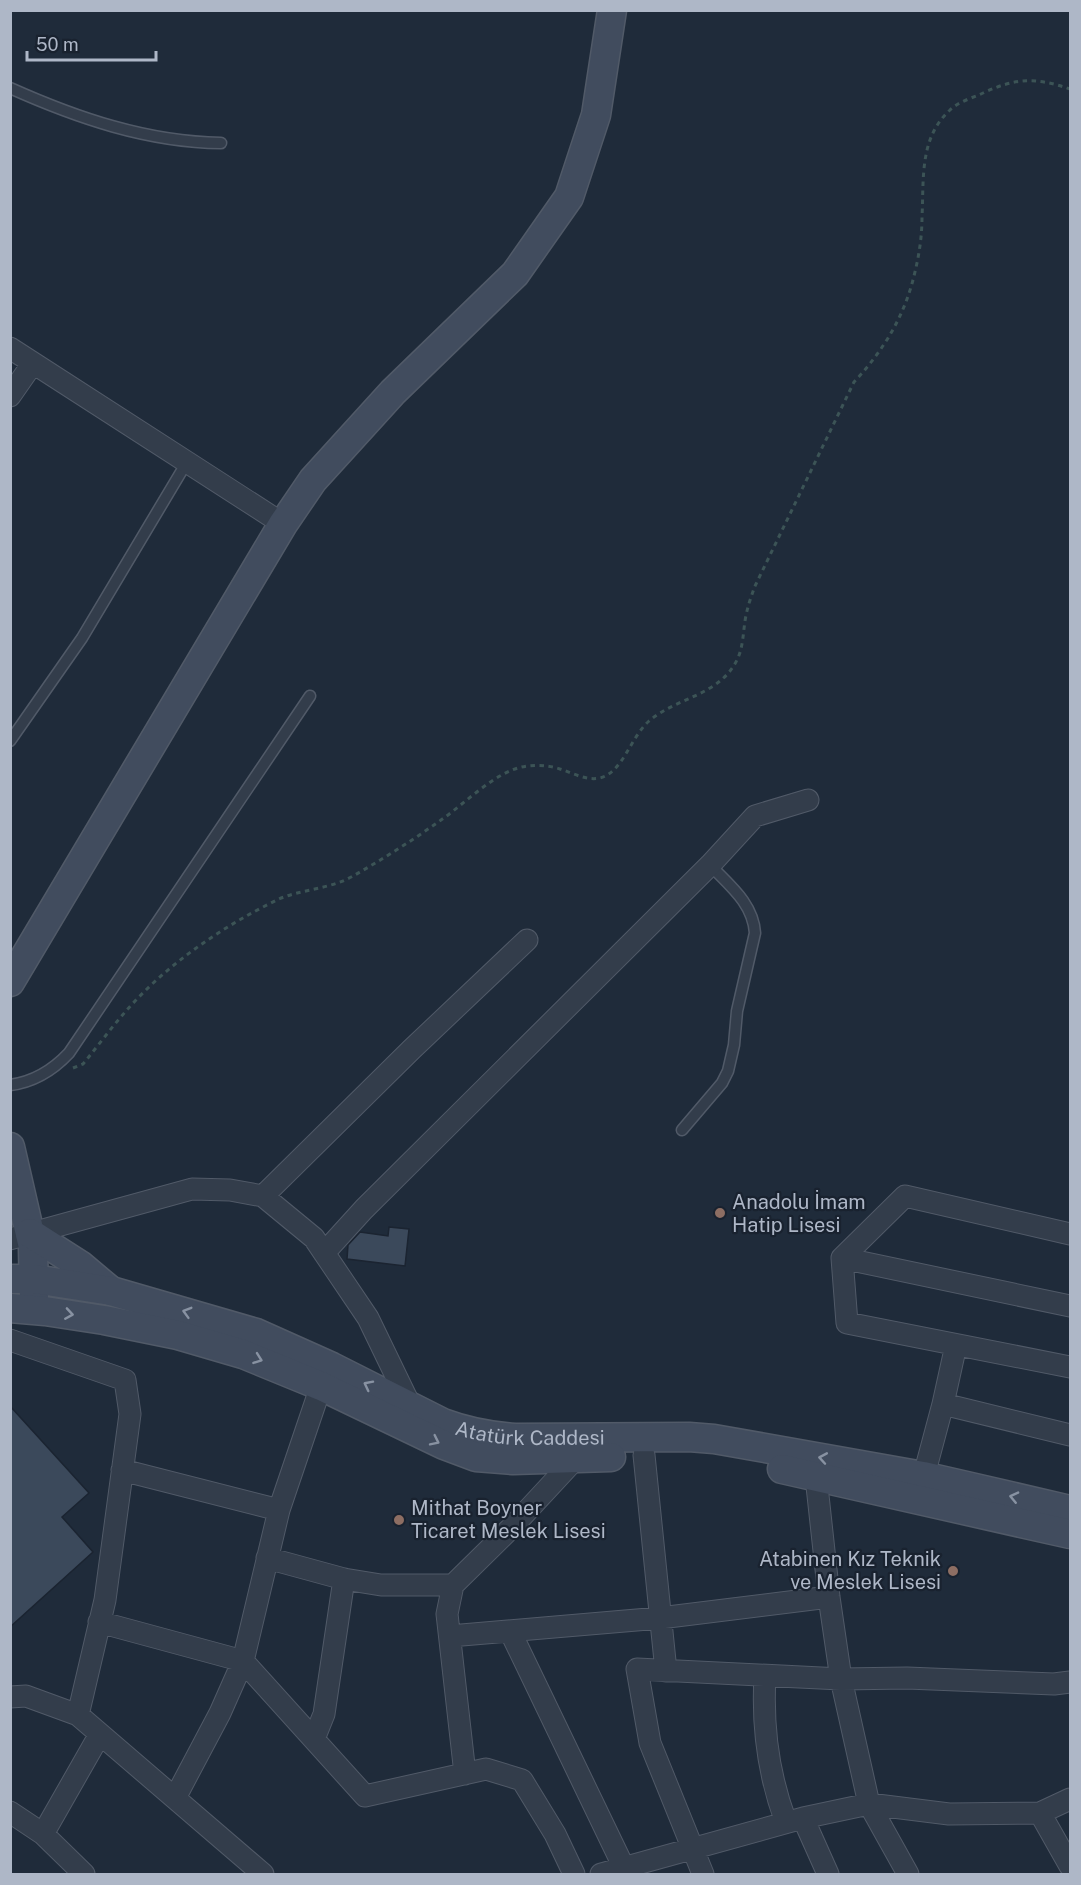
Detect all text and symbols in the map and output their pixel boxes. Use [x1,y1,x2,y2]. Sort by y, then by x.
scale bar [27,24,156,62]
text: 50 m [36,34,79,55]
place label: Anadolu İmam Hatip Lisesi [732,1190,866,1237]
marker: Anadolu İmam Hatip Lisesi [713,1206,727,1220]
one-way arrow [182,1307,193,1319]
one-way arrow [64,1308,73,1320]
one-way arrow [252,1352,263,1365]
one-way arrow [363,1381,374,1392]
street label: Atatürk Caddesi [453,1416,605,1450]
one-way arrow [429,1433,440,1445]
one-way arrow [818,1452,828,1465]
one-way arrow [1009,1492,1019,1505]
place label: Mithat Boyner Ticaret Meslek Lisesi [411,1496,606,1543]
marker: Mithat Boyner Ticaret Meslek Lisesi [392,1513,406,1527]
place label: Atabinen Kız Teknik ve Meslek Lisesi [759,1547,941,1594]
marker: Atabinen Kız Teknik ve Meslek Lisesi [946,1564,960,1578]

